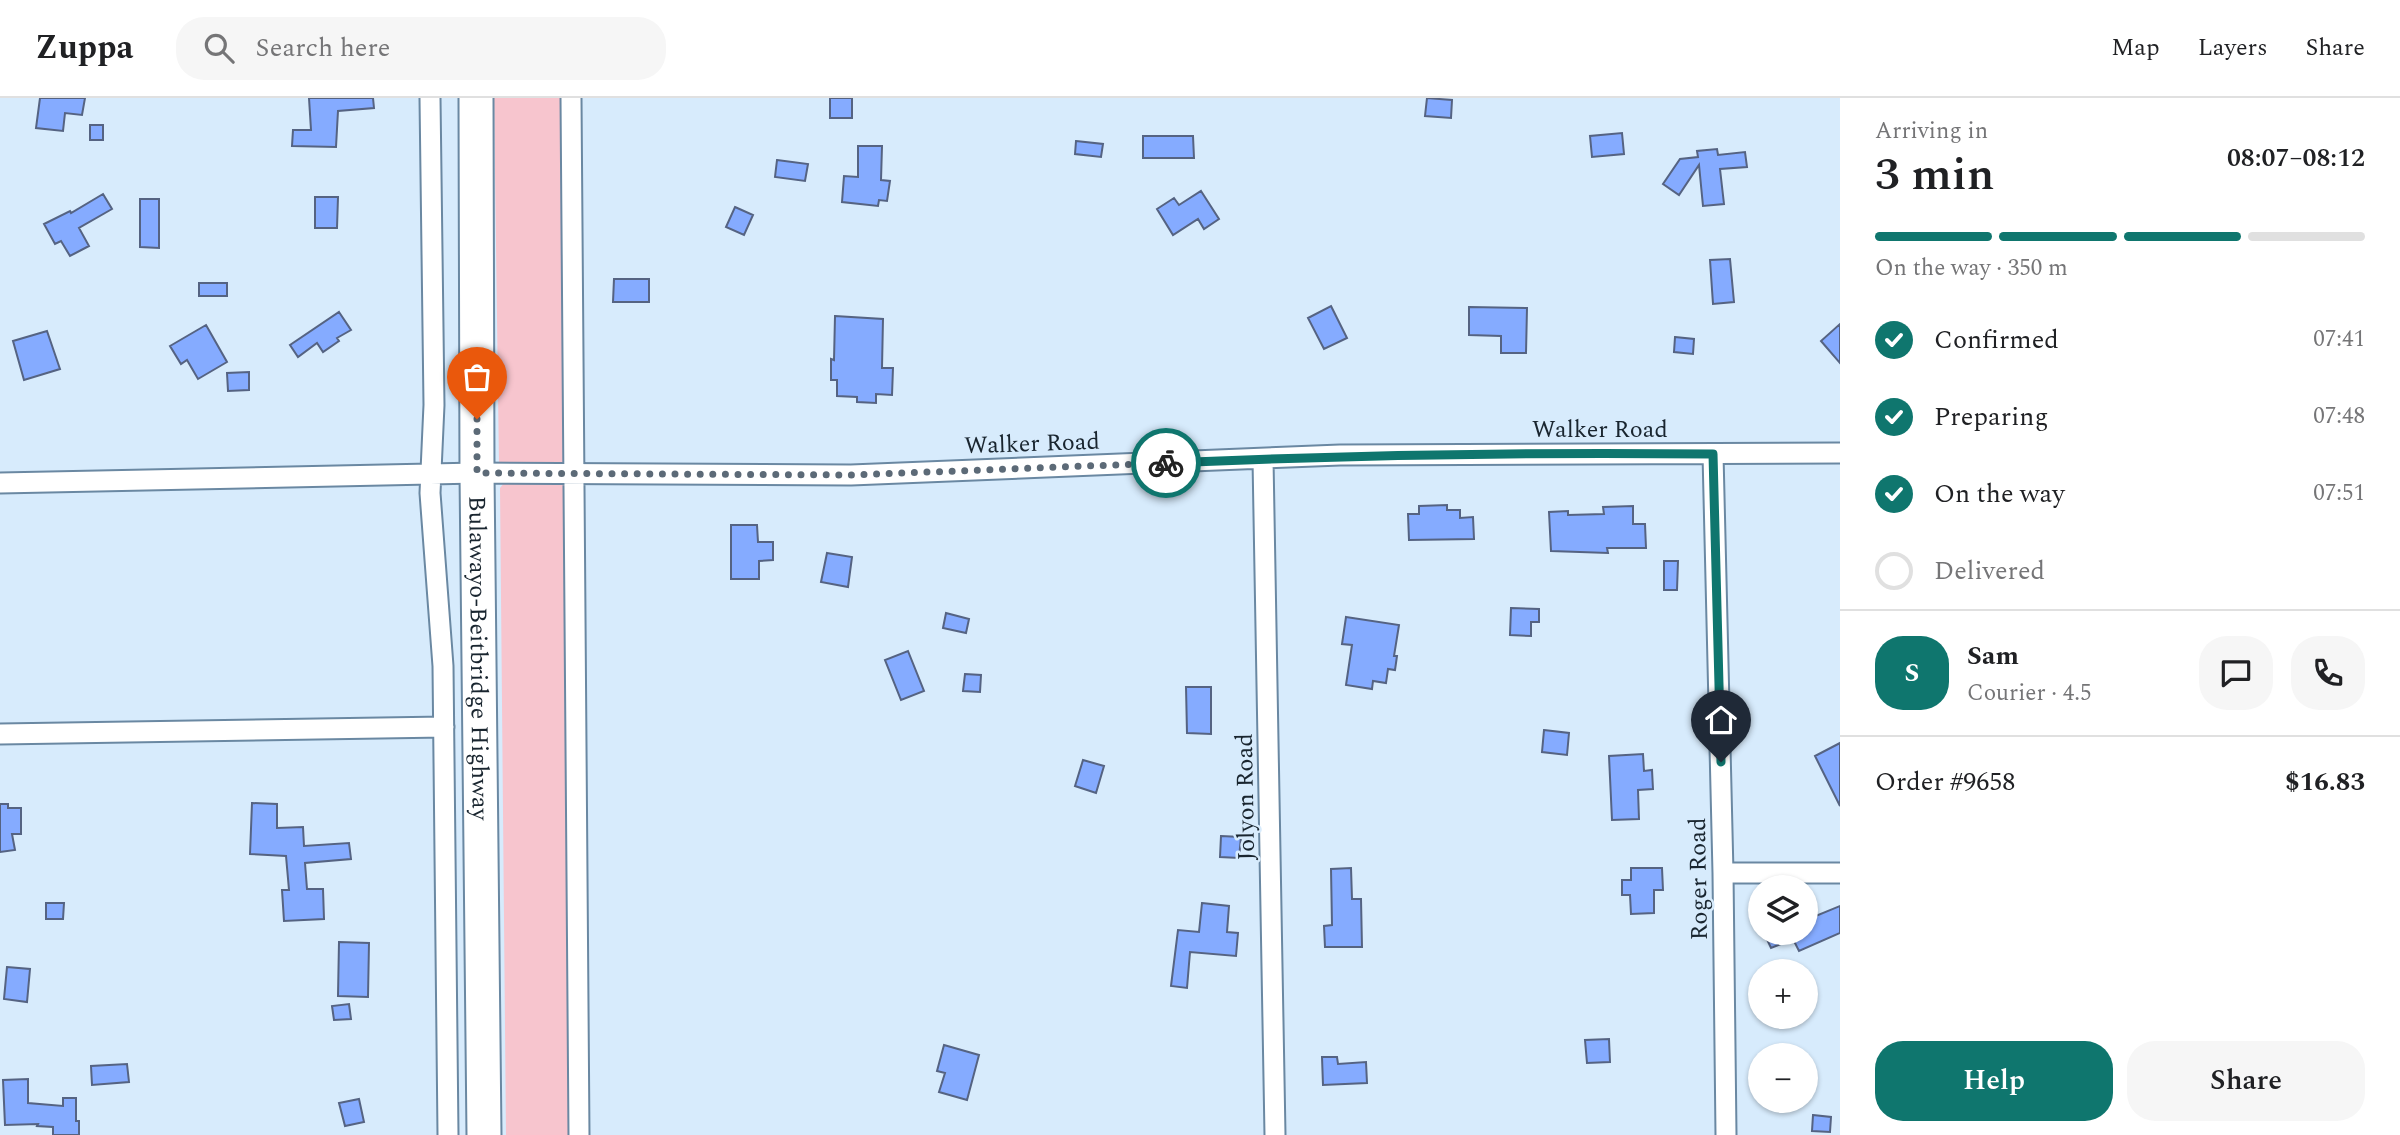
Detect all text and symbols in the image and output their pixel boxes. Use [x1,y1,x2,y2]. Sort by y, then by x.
search box [176,17,666,80]
text: Zuppa [35,23,134,73]
text: Search here [256,28,390,68]
icon: search [200,29,238,67]
text: Map [2111,30,2160,66]
text: Layers [2198,30,2268,66]
text: Share [2306,30,2365,66]
text: Arriving in [1875,114,1988,149]
text: 08:07–08:12 [2227,138,2365,178]
text: 3 min [1875,140,1994,210]
text: On the way · 350 m [1875,251,2068,286]
text: Confirmed [1934,320,2059,360]
icon: check [1875,321,1913,359]
text: 07:41 [2313,322,2365,357]
pin [447,347,507,419]
icon: bag [458,358,496,396]
text: Preparing [1934,397,2048,437]
icon: check [1875,398,1913,436]
text: 07:48 [2313,399,2365,434]
street label: Walker Road [1532,412,1668,448]
street label: Walker Road [964,424,1101,464]
courier [1131,428,1201,498]
icon: bike [1147,444,1185,482]
text: On the way [1934,474,2065,514]
icon: check [1875,475,1913,513]
text: 07:51 [2313,476,2365,511]
street label: Bulawayo-Beitbridge Highway [458,496,498,822]
text: Delivered [1934,551,2045,591]
text: Sam [1967,636,2019,676]
button: chat [2199,636,2273,710]
button: phone [2291,636,2365,710]
text: S [1905,653,1919,693]
text: Courier · 4.5 [1967,676,2092,711]
pin [1691,690,1751,762]
icon: home [1702,701,1740,739]
street label: Jolyon Road [1227,733,1265,861]
text: Order #9658 [1875,762,2015,802]
text: $16.83 [2285,762,2365,802]
street label: Roger Road [1680,817,1718,941]
map controls [1748,875,1818,1113]
button: layers [1748,875,1818,945]
button: + [1748,959,1818,1029]
button: Help [1875,1041,2113,1121]
button: Share [2127,1041,2365,1121]
button: − [1748,1043,1818,1113]

